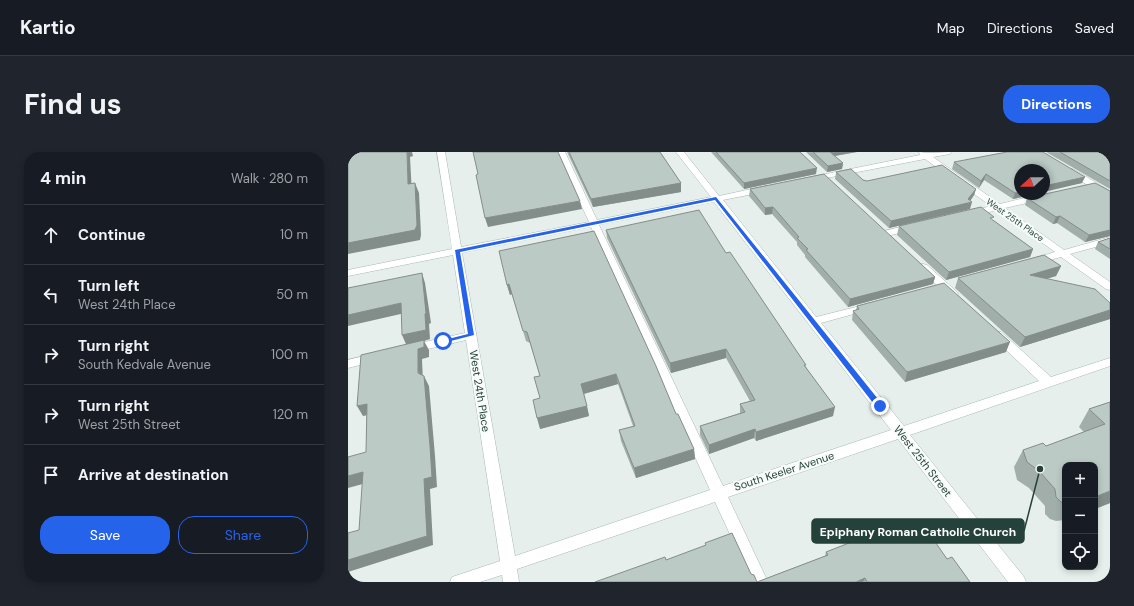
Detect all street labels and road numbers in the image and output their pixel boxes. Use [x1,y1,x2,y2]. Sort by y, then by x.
street label: West 25th Place [984,196,1046,244]
street label: West 24th Place [467,349,493,433]
street label: West 25th Street [891,423,955,499]
street label: South Keeler Avenue [732,448,836,494]

